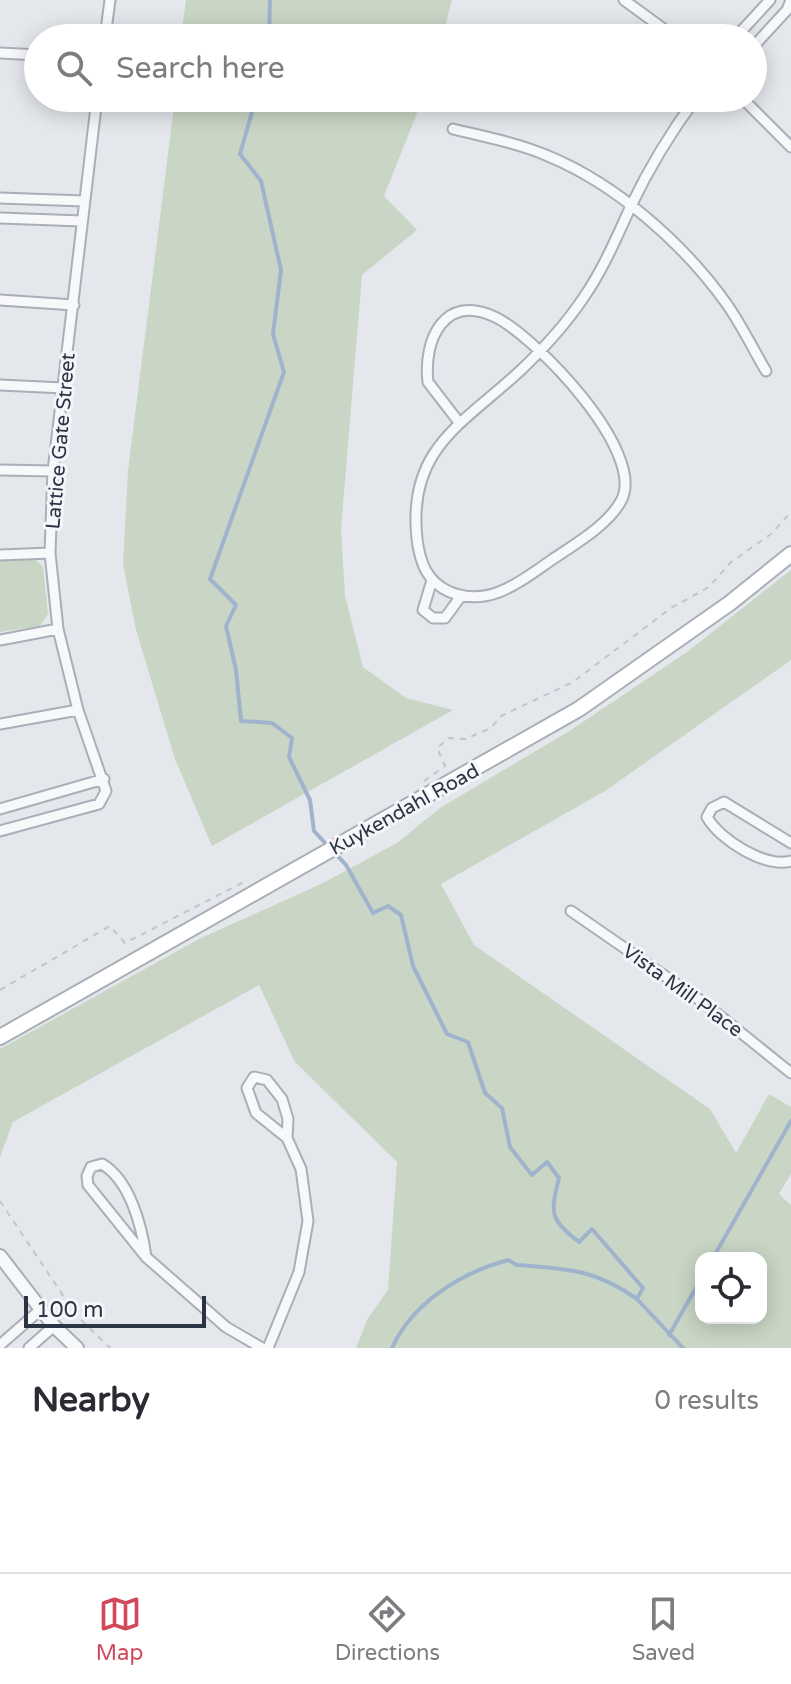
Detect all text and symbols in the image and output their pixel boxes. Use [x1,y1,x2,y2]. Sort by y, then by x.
search box [24,24,767,112]
icon: search [52,46,96,90]
text: Search here [116,50,285,87]
street label: Lattice Gate Street [41,351,81,530]
street label: Kuykendahl Road [326,759,483,861]
street label: Vista Mill Place [618,939,747,1043]
map controls [695,1252,767,1324]
button: locate [695,1252,767,1324]
scale bar [24,1292,206,1328]
text: 100 m [36,1297,103,1323]
text: Nearby [32,1380,150,1421]
text: 0 results [654,1385,759,1416]
tab: Map [96,1592,143,1666]
tab: Directions [335,1592,440,1666]
tab: Saved [632,1592,695,1666]

